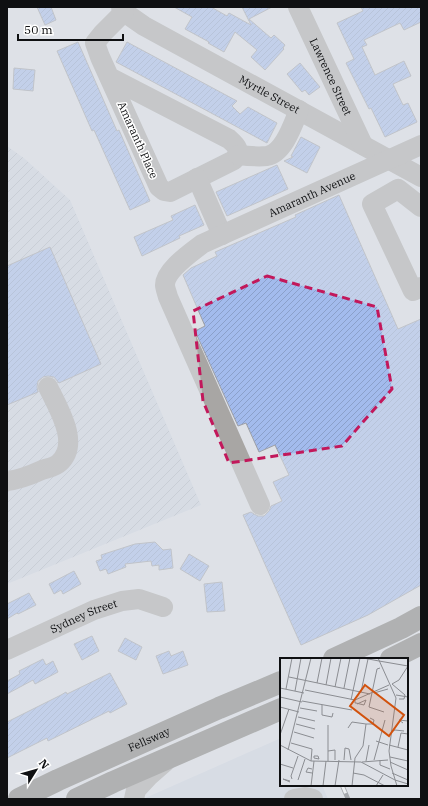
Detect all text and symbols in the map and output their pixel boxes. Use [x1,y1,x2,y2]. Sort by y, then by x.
scale bar [18,16,123,42]
text: 50 m [24,22,53,37]
street label: Lawrence Street [307,36,355,118]
street label: Myrtle Street [237,72,302,117]
street label: Amaranth Place [115,99,161,181]
street label: Amaranth Avenue [266,169,358,220]
street label: Sydney Street [48,596,119,636]
inset map [280,658,408,786]
street label: Fellsway [126,724,172,755]
north arrow [16,750,56,790]
text: N [36,756,52,772]

